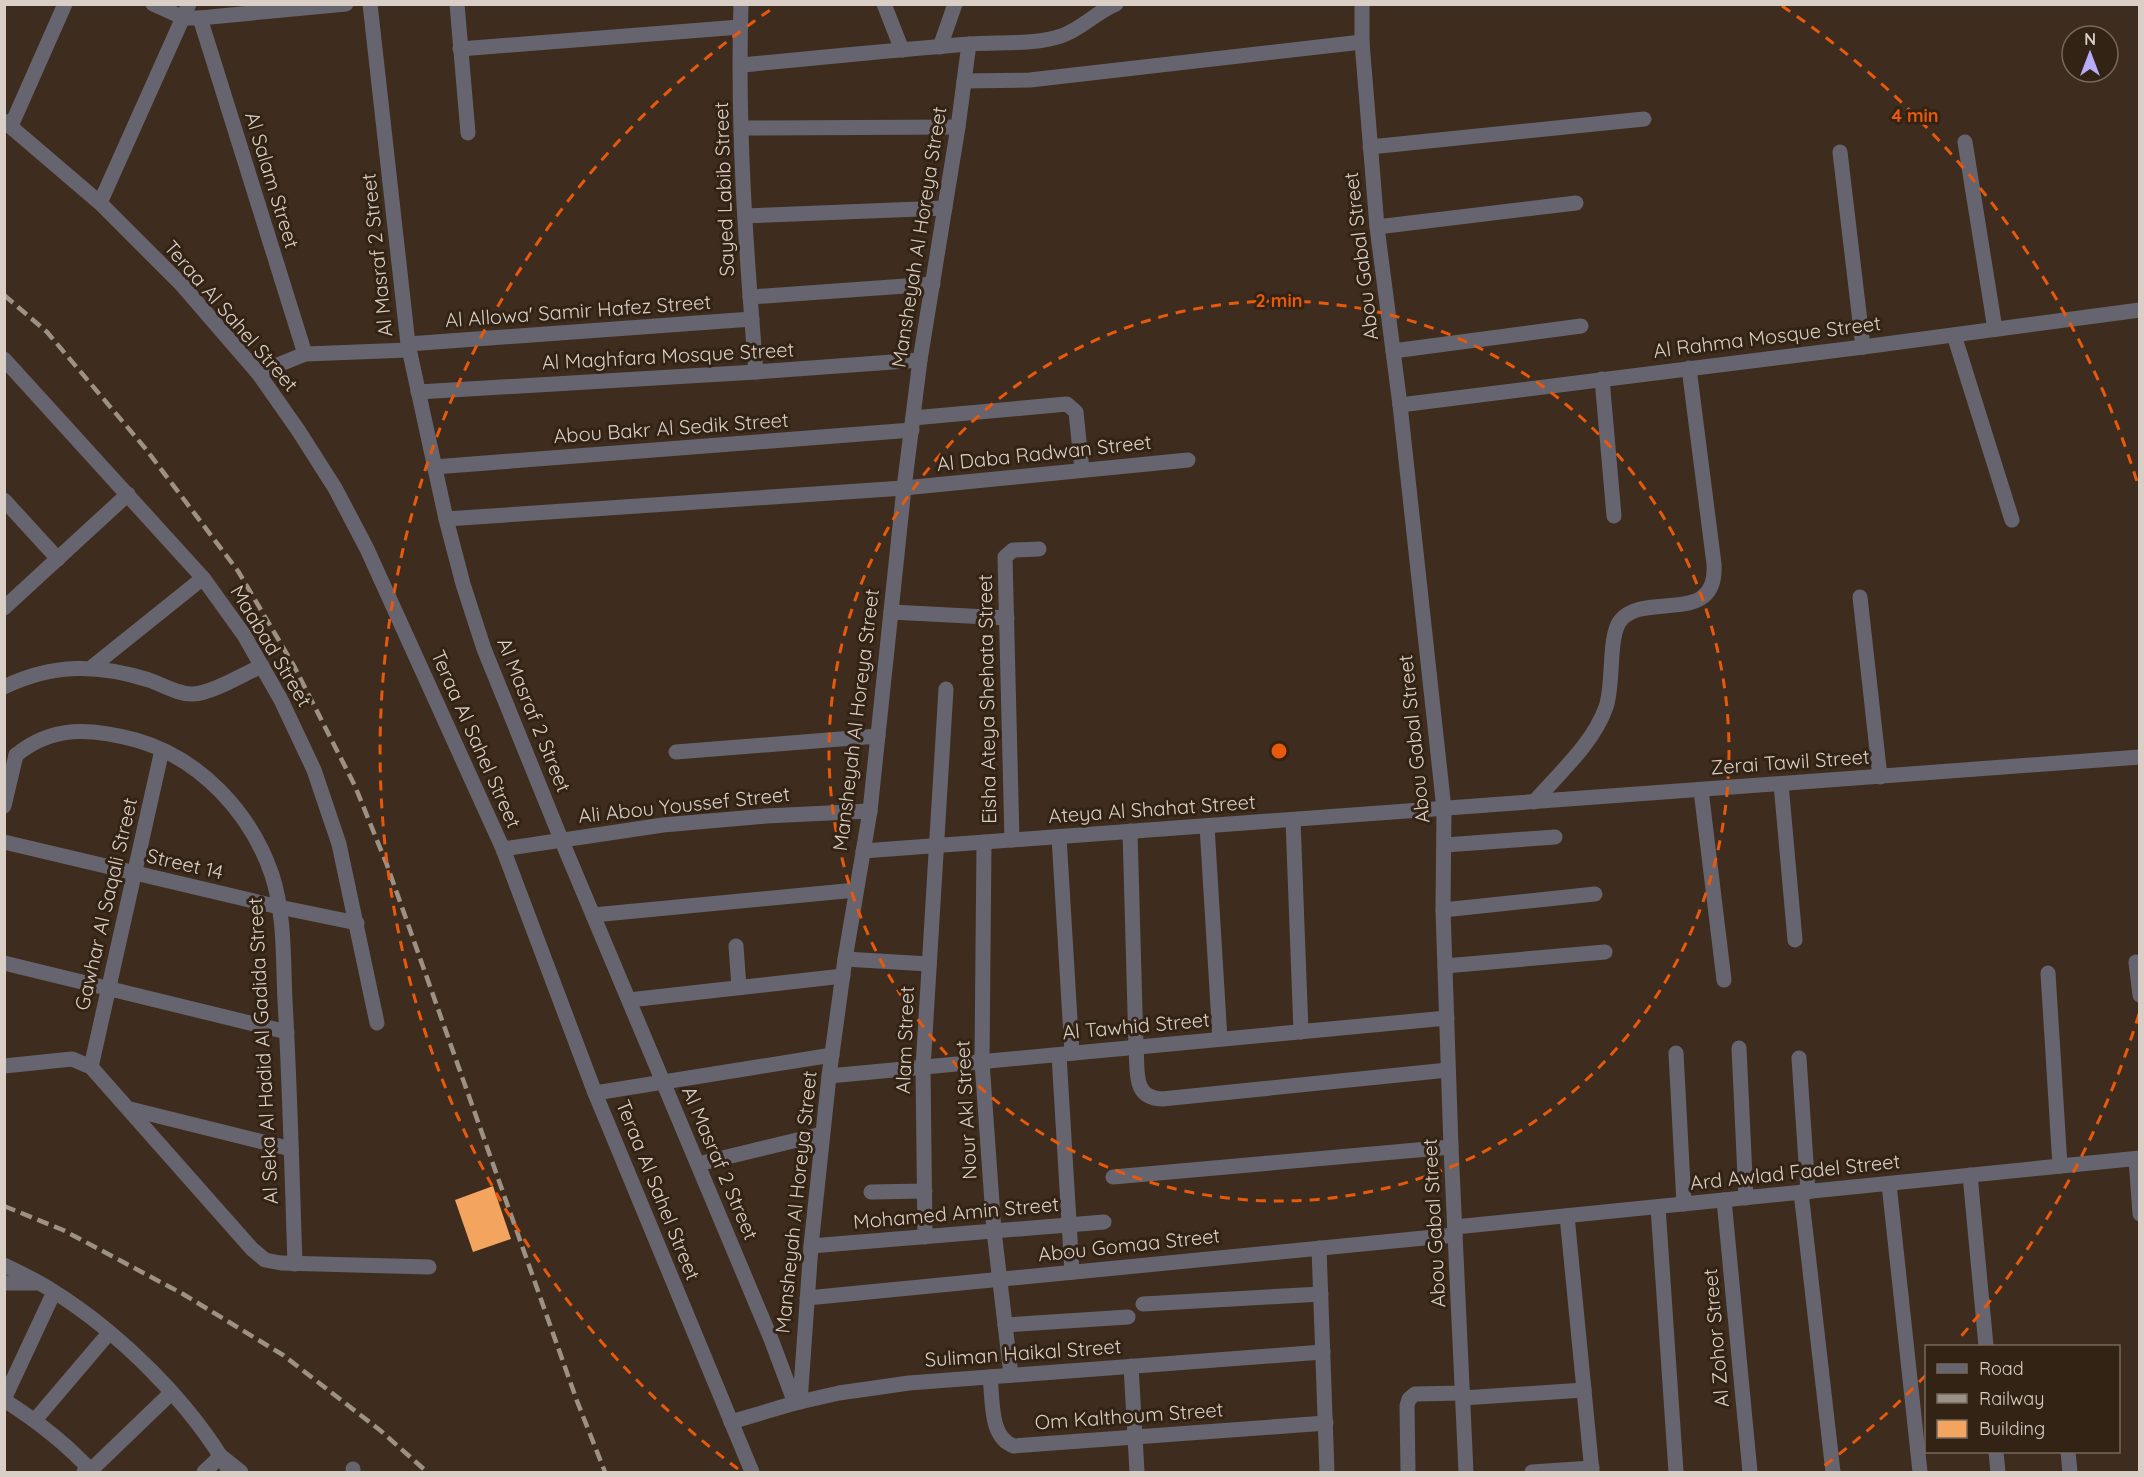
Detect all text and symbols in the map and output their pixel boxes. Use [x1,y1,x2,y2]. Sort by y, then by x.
north arrow [2060,24,2120,84]
text: N [2084,29,2096,49]
street label: Sayed Labib Street [708,101,739,277]
street label: Mansheyah Al Horeya Street [886,104,952,369]
text: 4 min [1891,104,1939,127]
street label: Al Salam Street [240,109,305,251]
street label: Abou Gabal Street [1338,170,1383,342]
street label: Al Masraf 2 Street [355,172,398,338]
street label: Teraa Al Sahel Street [159,235,304,397]
street label: Al Allowa' Samir Hafez Street [444,289,712,332]
text: 2 min [1256,289,1302,312]
street label: Al Rahma Mosque Street [1652,310,1882,363]
street label: Al Maghfara Mosque Street [541,336,795,375]
street label: Abou Bakr Al Sedik Street [553,407,790,448]
street label: Al Daba Radwan Street [935,429,1153,476]
street label: Eisha Ateya Shehata Street [972,574,1001,824]
street label: Maabad Street [225,580,318,711]
street label: Mansheyah Al Horeya Street [827,587,884,852]
street label: Al Masraf 2 Street [492,634,577,796]
street label: Teraa Al Sahel Street [426,646,527,832]
street label: Abou Gabal Street [1392,653,1435,825]
centre of rings [1269,741,1289,761]
street label: Zerai Tawil Street [1710,743,1871,780]
street label: Ali Abou Youssef Street [577,781,791,828]
street label: Ateya Al Shahat Street [1047,789,1257,828]
street label: Gawhar Al Saqali Street [69,795,142,1013]
street label: Street 14 [144,843,226,884]
street label: Al Seka Al Hadid Al Gadida Street [242,897,283,1205]
street label: Alam Street [890,985,919,1094]
street label: Al Tawhid Street [1061,1007,1211,1044]
street label: Nour Akl Street [949,1040,982,1180]
street label: Mansheyah Al Horeya Street [769,1069,822,1335]
street label: Al Masraf 2 Street [677,1082,764,1244]
street label: Teraa Al Sahel Street [611,1096,706,1284]
street label: Abou Gabal Street [1417,1138,1450,1308]
street label: Ard Awlad Fadel Street [1689,1148,1901,1195]
street label: Mohamed Amin Street [852,1191,1060,1234]
street label: Abou Gomaa Street [1037,1222,1221,1266]
street label: Al Zohor Street [1697,1267,1734,1408]
street label: Suliman Haikal Street [924,1333,1122,1372]
legend [1925,1345,2120,1453]
text: Road [1979,1357,2024,1380]
text: Railway [1979,1387,2045,1410]
street label: Om Kalthoum Street [1034,1396,1224,1435]
text: Building [1979,1417,2045,1440]

